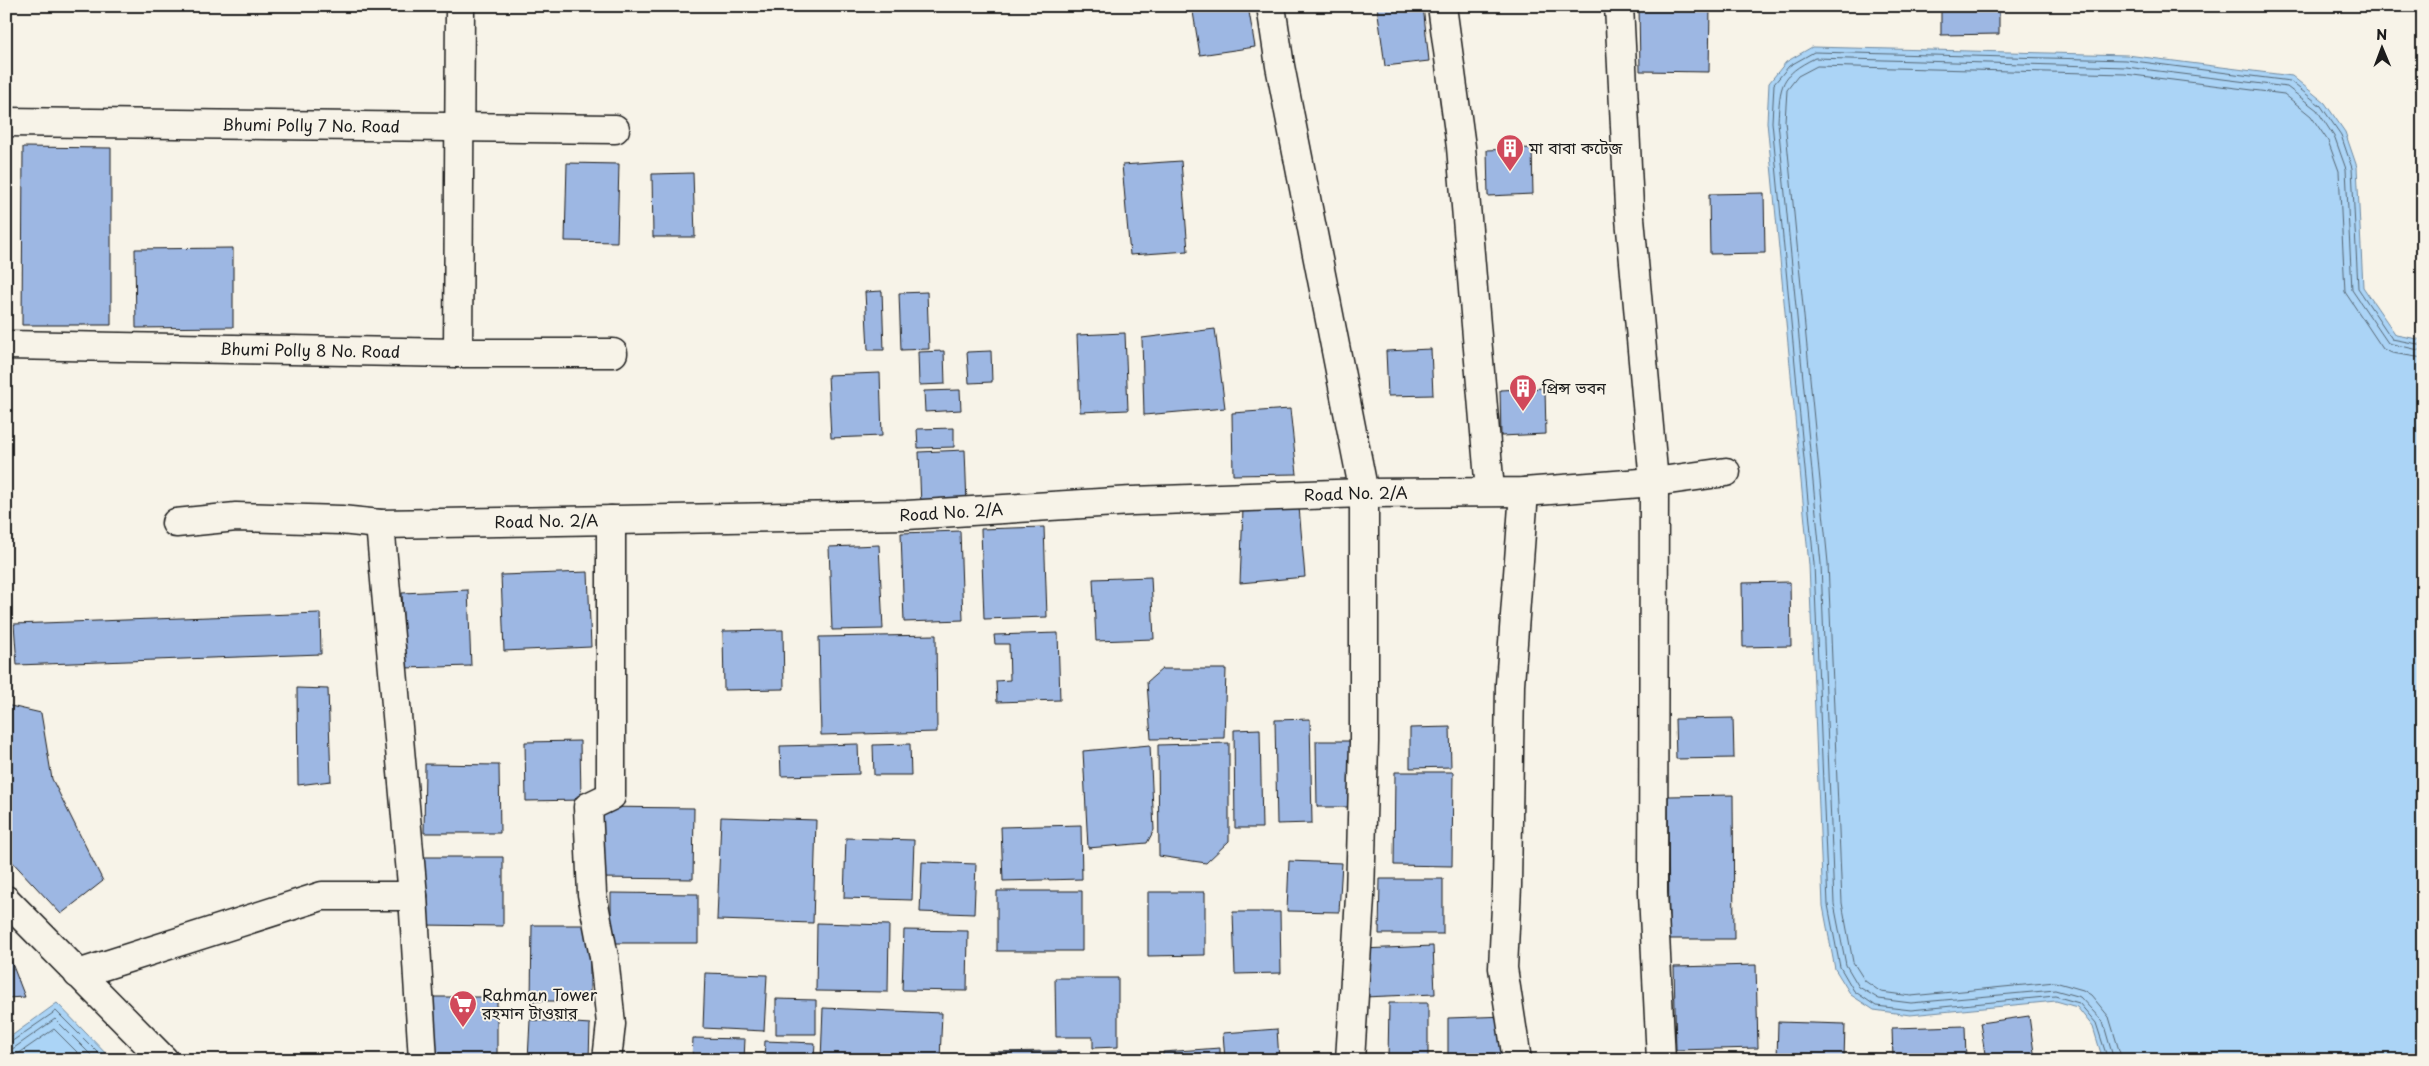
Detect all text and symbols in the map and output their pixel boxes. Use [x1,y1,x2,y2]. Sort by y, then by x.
north arrow [2356,22,2406,72]
text: N [2376,24,2387,45]
street label: Bhumi Polly 7 No. Road [222,111,400,138]
building icon: মা বাবা কটেজ [1495,133,1525,172]
place label: মা বাবা কটেজ [1528,135,1622,159]
street label: Bhumi Polly 8 No. Road [220,336,400,363]
building icon: প্রিন্স ভবন [1508,373,1538,412]
place label: প্রিন্স ভবন [1541,375,1606,399]
street label: Road No. 2/A [1303,480,1408,506]
street label: Road No. 2/A [899,496,1004,526]
street label: Road No. 2/A [494,507,599,533]
place label: Rahman Tower রহমান টাওয়ার [481,982,598,1024]
supermarket icon: Rahman Tower রহমান টাওয়ার [448,989,478,1028]

